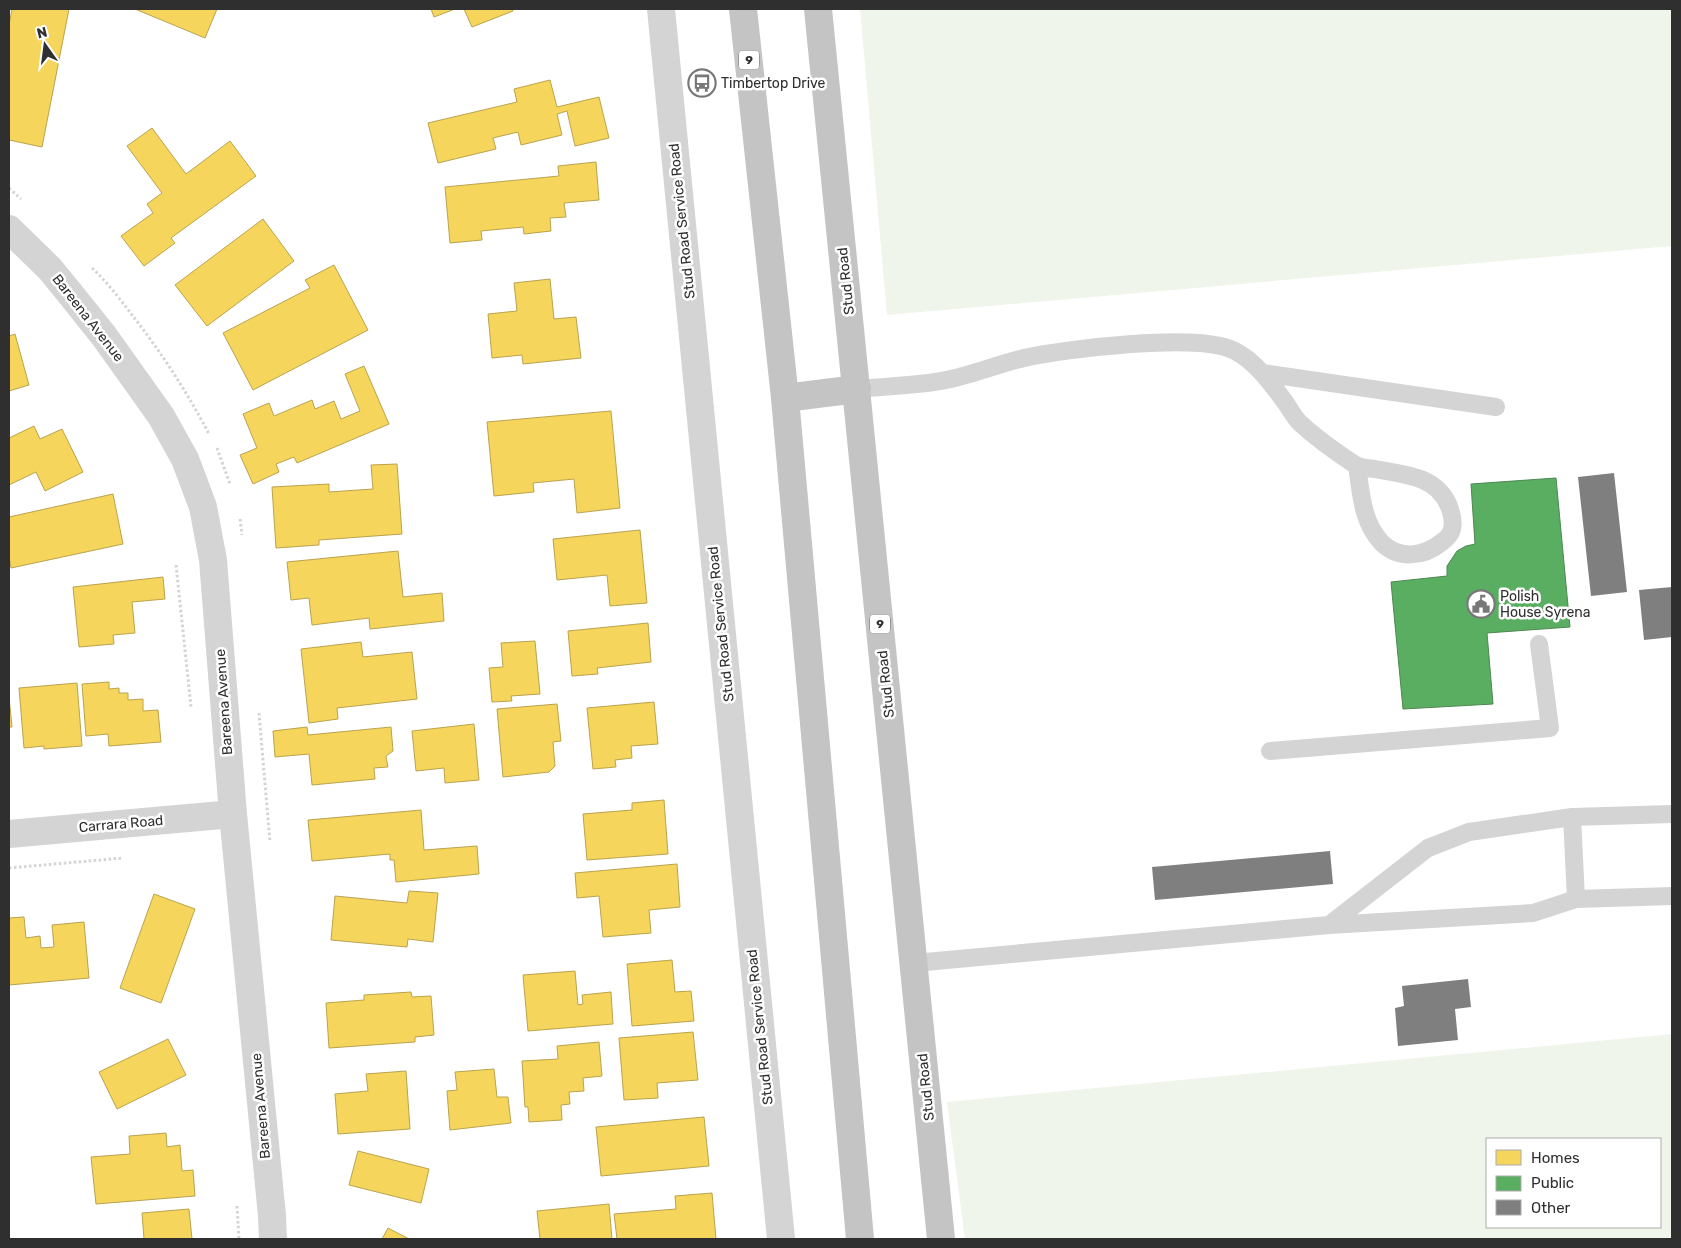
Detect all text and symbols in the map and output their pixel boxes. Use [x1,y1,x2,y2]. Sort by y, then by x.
north arrow [20,20,70,70]
text: N [35,23,49,42]
road number: 9 [739,50,759,70]
bus stop icon: Timbertop Drive [687,68,717,98]
place label: Timbertop Drive [721,75,826,92]
street label: Stud Road Service Road [665,142,699,300]
street label: Stud Road [834,247,858,315]
street label: Bareena Avenue [49,271,128,365]
street label: Stud Road Service Road [704,545,738,703]
place label: Polish House Syrena [1500,588,1591,621]
public building icon: Polish House Syrena [1466,589,1496,619]
road number: 9 [870,614,890,634]
street label: Bareena Avenue [212,648,236,756]
street label: Stud Road [874,650,898,718]
street label: Carrara Road [78,812,164,836]
street label: Stud Road Service Road [743,948,777,1106]
street label: Bareena Avenue [248,1052,274,1160]
street label: Stud Road [914,1053,938,1121]
legend [1486,1138,1661,1228]
text: Homes [1531,1149,1580,1167]
text: Public [1531,1174,1574,1192]
text: Other [1531,1199,1571,1217]

